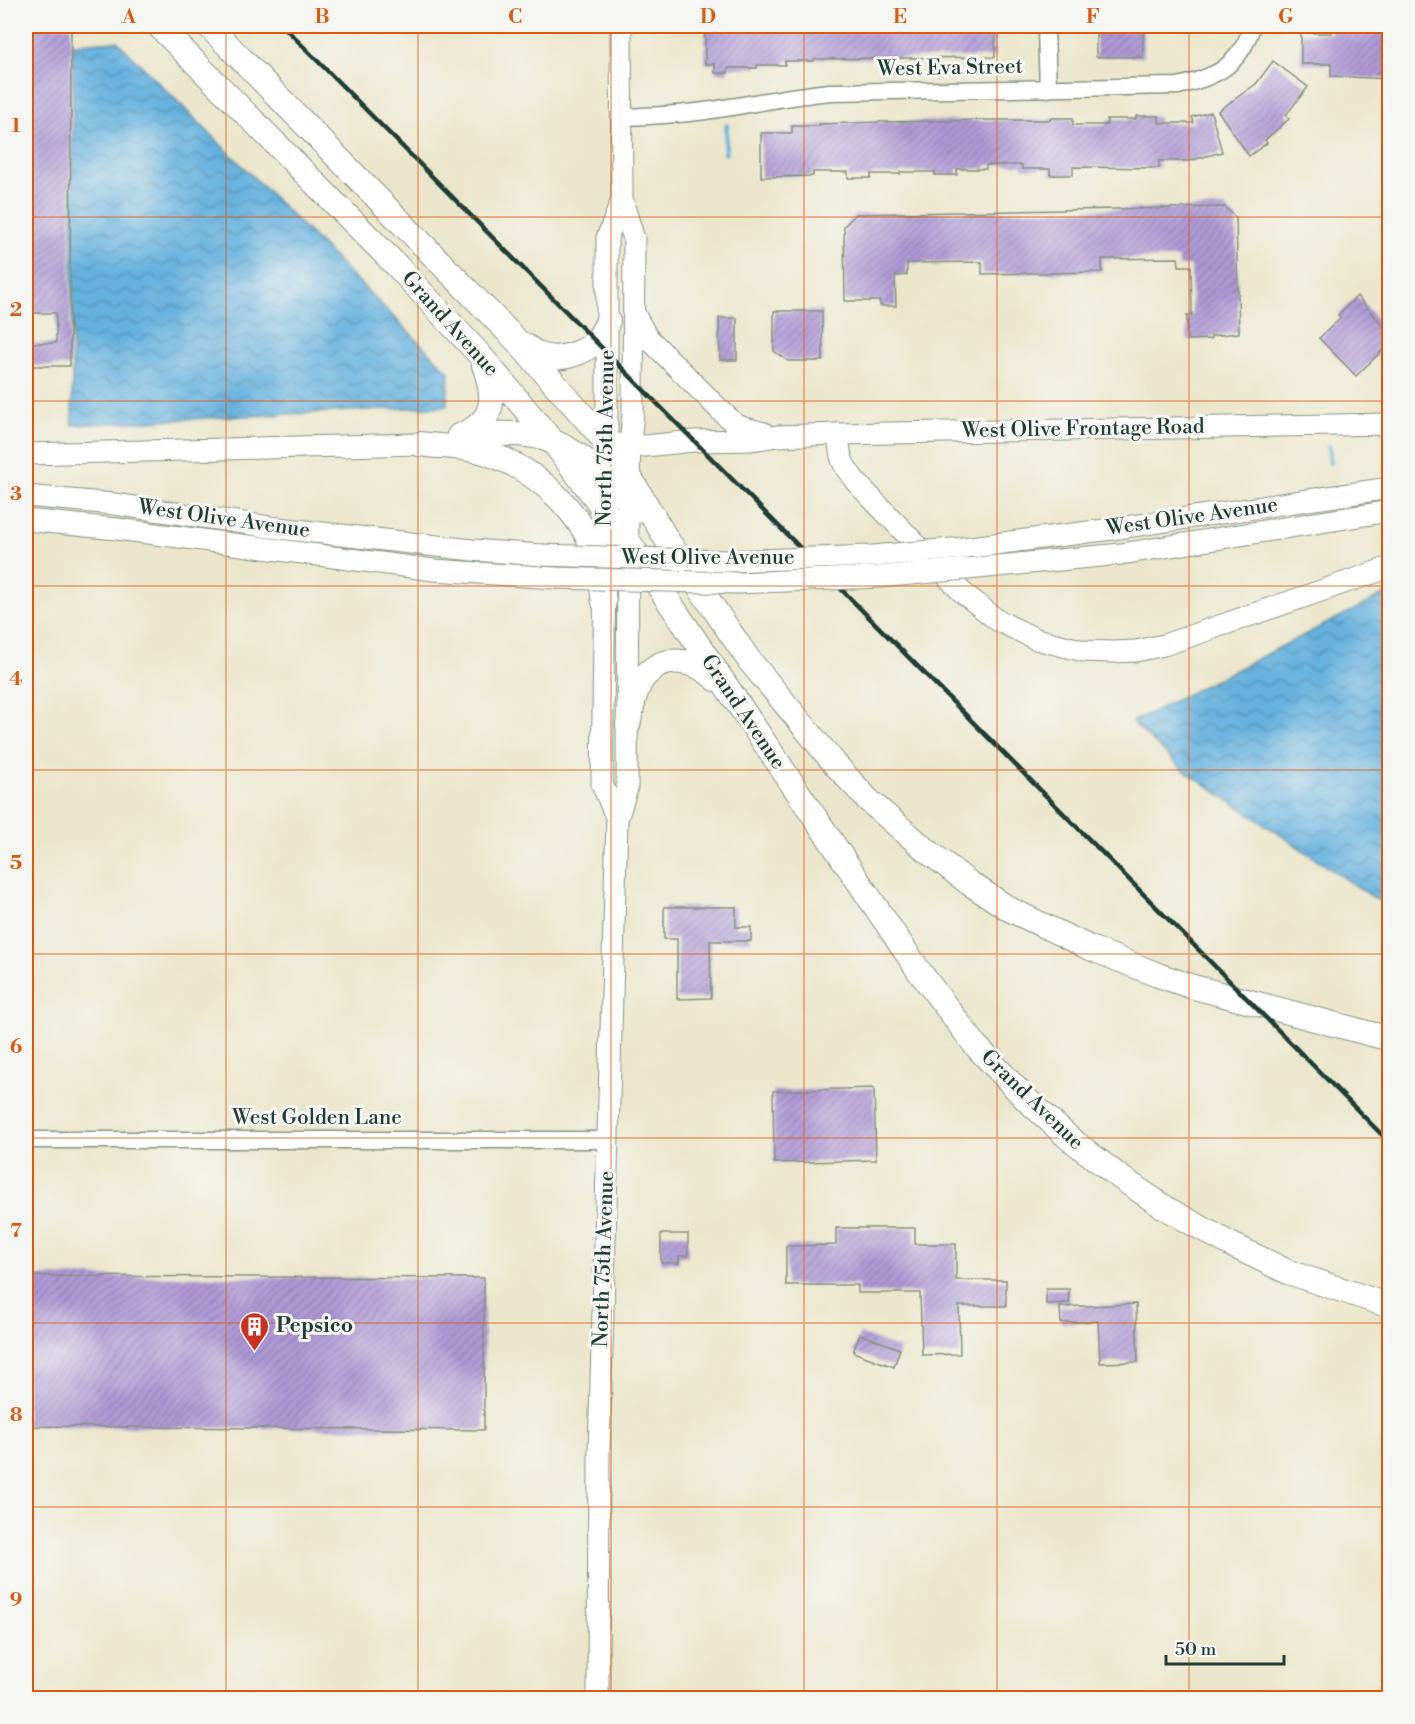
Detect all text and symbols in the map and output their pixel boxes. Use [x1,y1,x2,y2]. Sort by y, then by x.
text: A [121,5,137,30]
text: B [314,5,330,30]
text: C [508,5,522,30]
text: D [700,5,716,30]
text: E [893,5,907,30]
text: F [1086,5,1100,30]
text: G [1278,5,1294,30]
street label: West Eva Street [876,54,1024,82]
text: 1 [11,114,21,139]
street label: Grand Avenue [396,266,504,382]
text: 2 [10,298,22,323]
street label: North 75th Avenue [591,349,621,527]
street label: West Olive Frontage Road [960,414,1205,444]
text: 3 [10,482,22,507]
street label: West Olive Avenue [1103,492,1280,542]
street label: West Olive Avenue [135,494,312,544]
street label: West Olive Avenue [620,545,795,571]
street label: Grand Avenue [695,650,791,774]
text: 4 [9,667,23,692]
text: 5 [10,851,22,876]
text: 6 [10,1035,23,1060]
street label: Grand Avenue [975,1044,1089,1156]
street label: West Golden Lane [231,1105,402,1131]
street label: North 75th Avenue [588,1170,620,1348]
text: 7 [10,1219,22,1244]
building icon: Pepsico [239,1310,271,1352]
place label: Pepsico [276,1313,353,1339]
text: 8 [10,1403,23,1428]
text: 9 [10,1588,22,1613]
scale bar [1166,1628,1284,1666]
text: 50 m [1175,1638,1217,1661]

